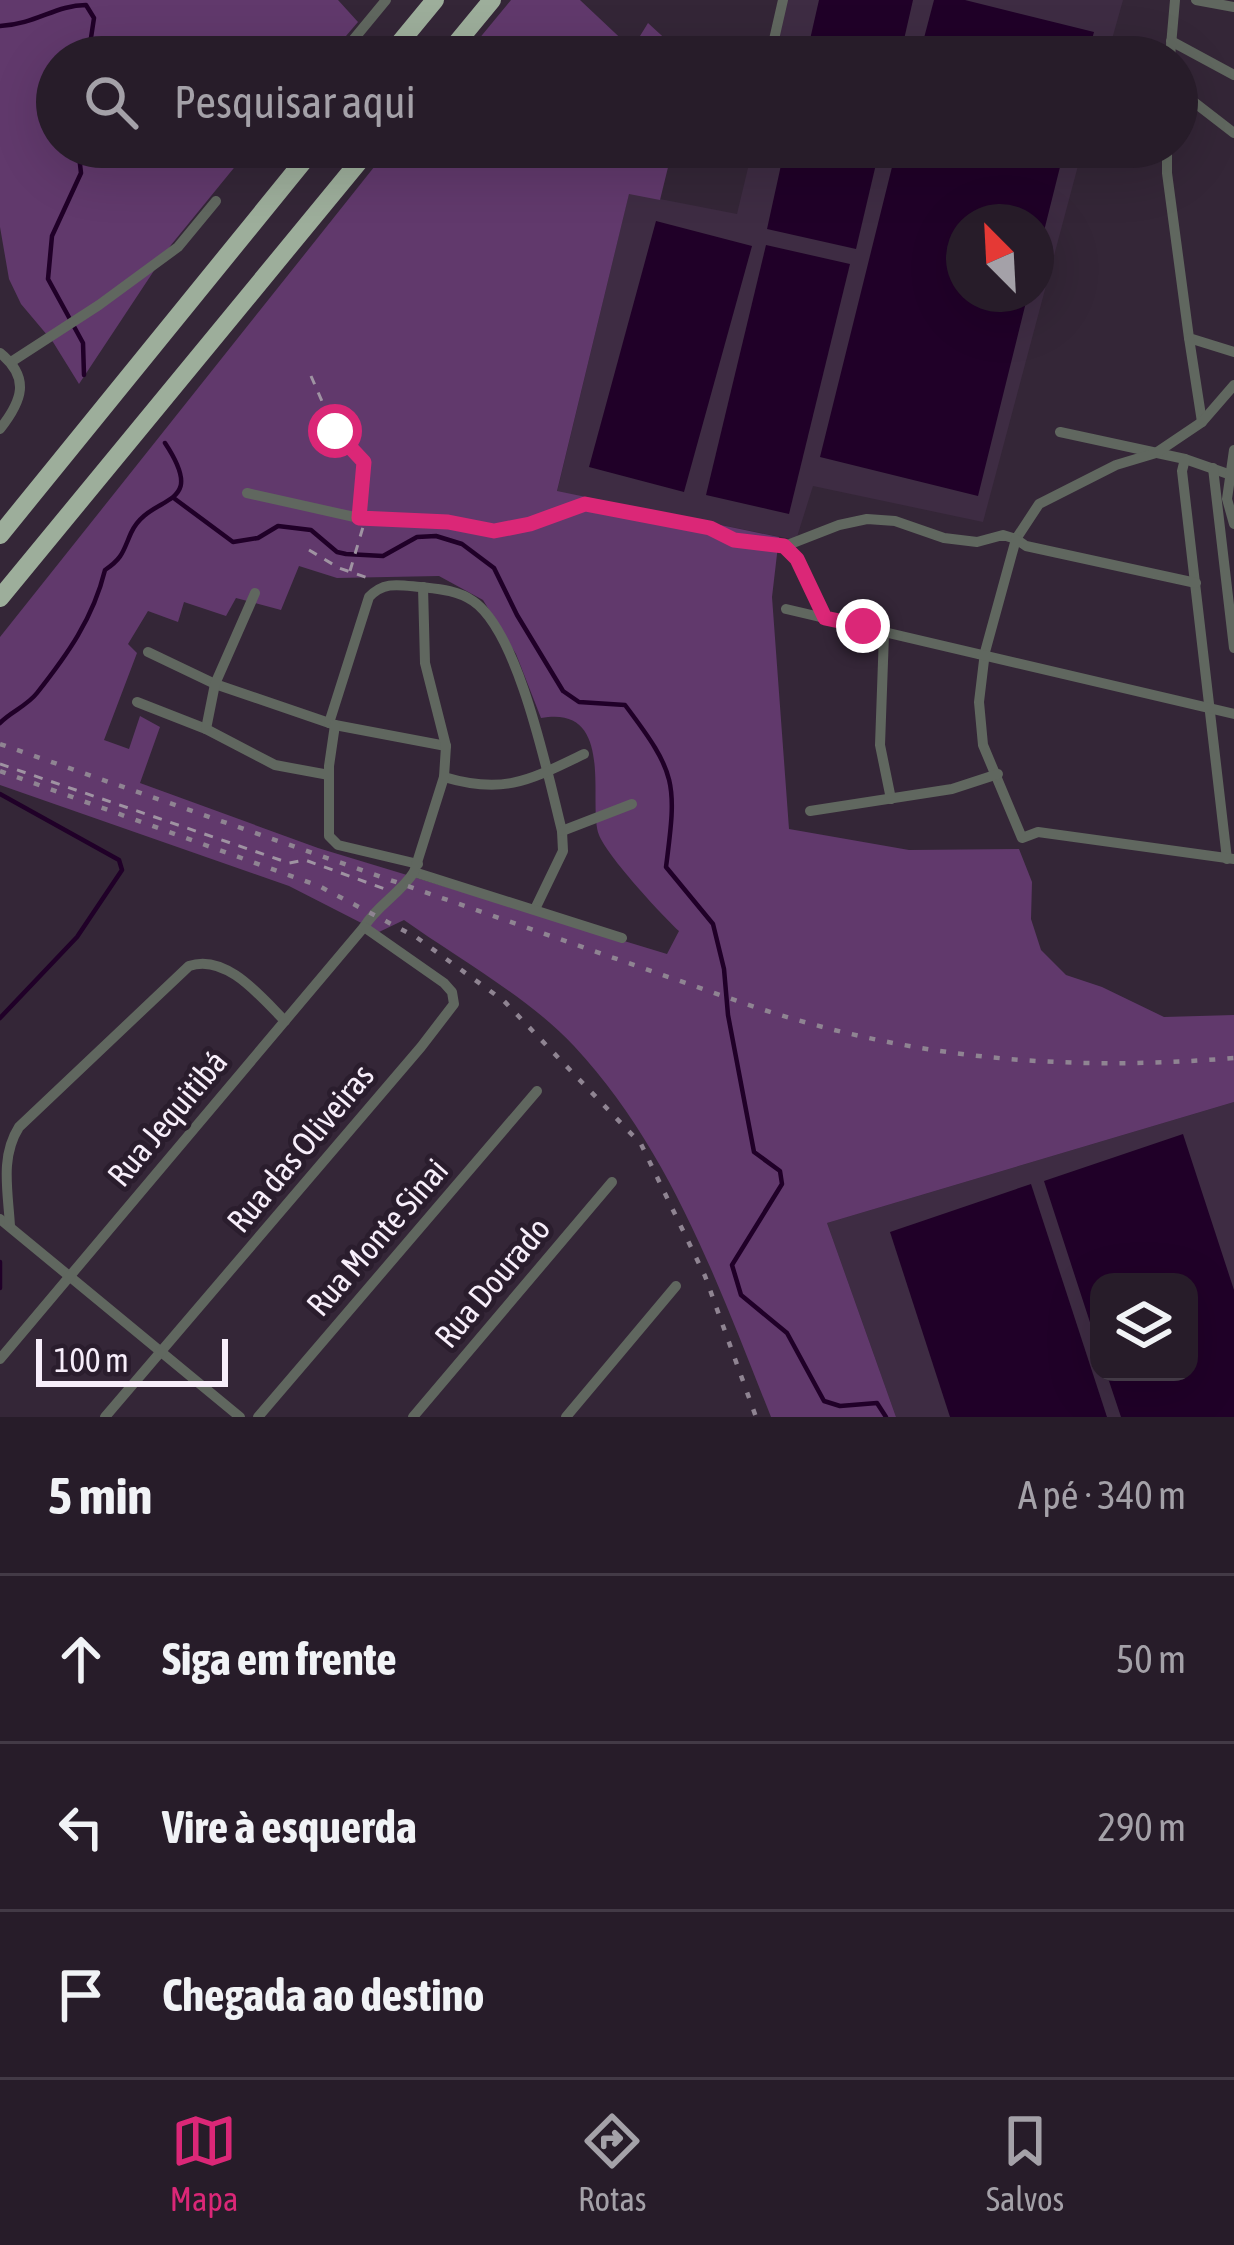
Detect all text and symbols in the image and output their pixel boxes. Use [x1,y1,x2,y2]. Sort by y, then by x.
search box [36,36,1198,168]
icon: search [78,69,144,135]
text: Pesquisar aqui [174,76,416,128]
north arrow [946,204,1054,312]
route start [308,404,362,458]
route end [836,599,890,653]
street label: Rua Jequitibá [99,1043,235,1193]
street label: Rua das Oliveiras [219,1057,381,1239]
street label: Rua Monte Sinai [299,1151,455,1323]
street label: Rua Dourado [427,1209,557,1355]
map controls [1090,1273,1198,1381]
button: layers [1090,1273,1198,1381]
scale bar [36,1333,228,1386]
text: 100 m [54,1341,129,1379]
text: 5 min [48,1466,152,1525]
text: A pé · 340 m [1018,1473,1186,1517]
icon: ahead [48,1626,114,1692]
text: Siga em frente [162,1633,397,1685]
text: 50 m [1116,1637,1186,1681]
icon: left [48,1794,114,1860]
text: Vire à esquerda [162,1801,417,1853]
text: 290 m [1098,1805,1186,1849]
icon: arrive [48,1962,114,2028]
text: Chegada ao destino [162,1969,484,2021]
tab: Mapa [170,2108,238,2218]
tab: Rotas [578,2108,646,2218]
tab: Salvos [986,2108,1064,2218]

